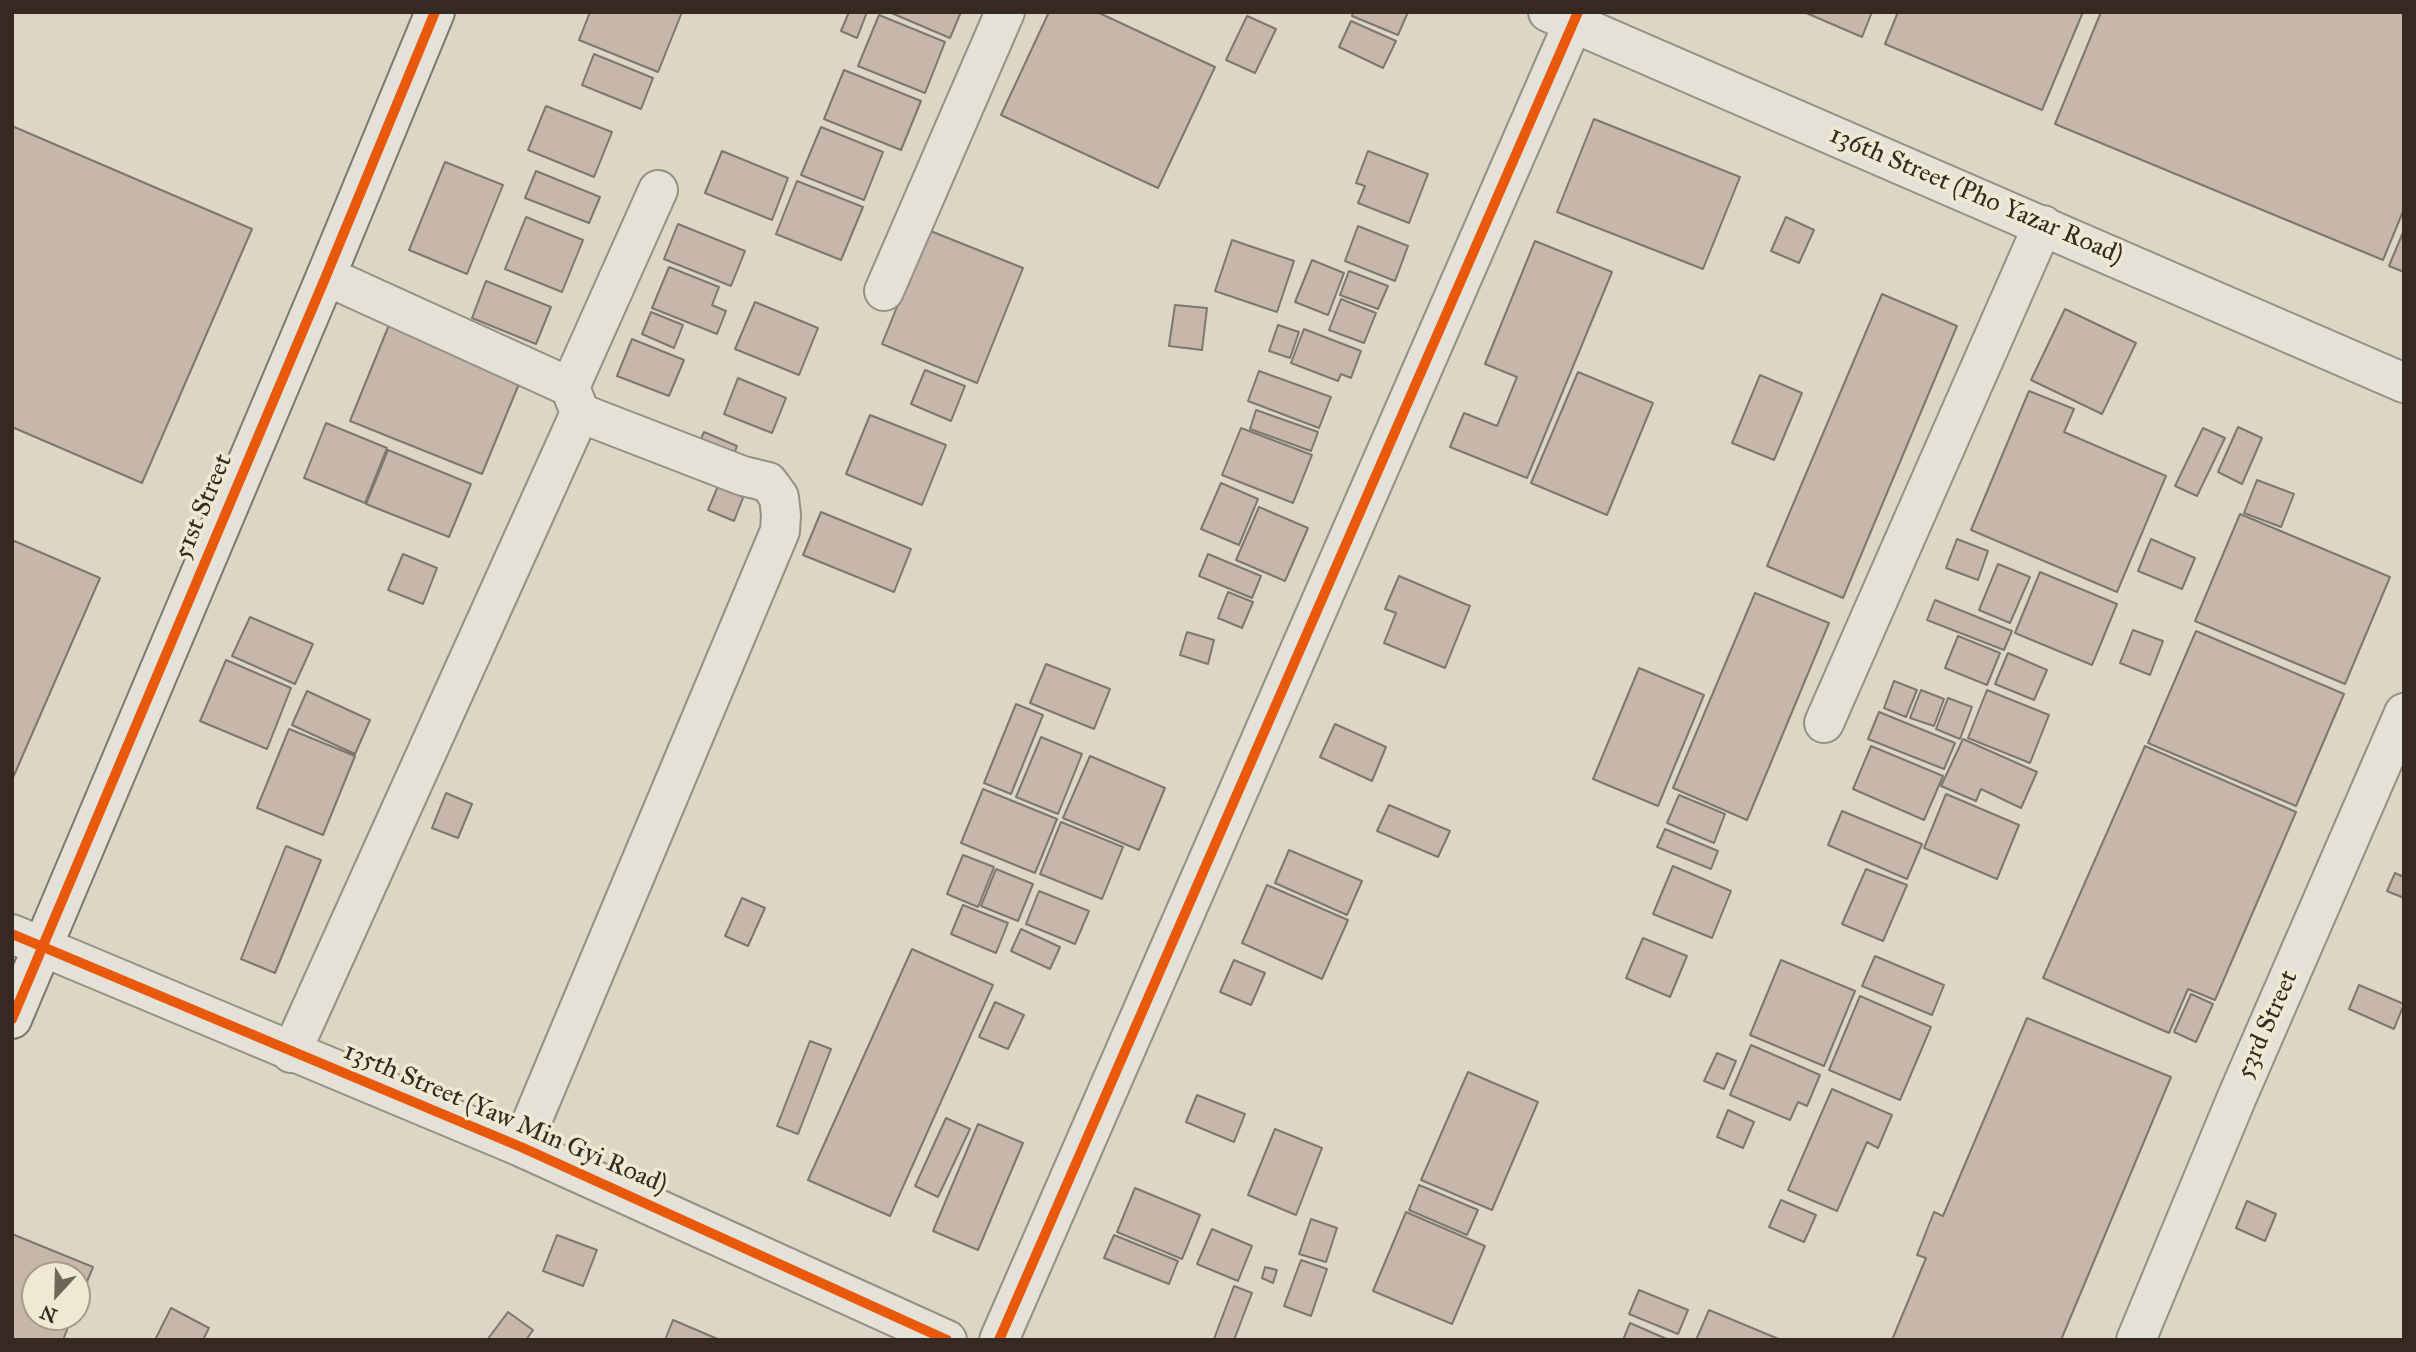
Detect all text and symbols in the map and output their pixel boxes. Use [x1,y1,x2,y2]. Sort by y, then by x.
street label: 136th Street (Pho Yazar Road) [1825,120,2127,272]
street label: 51st Street [168,450,240,564]
street label: 53rd Street [2230,966,2306,1084]
street label: 135th Street (Yaw Min Gyi Road) [338,1037,672,1201]
north arrow [21,1261,91,1331]
text: N [37,1300,60,1328]

